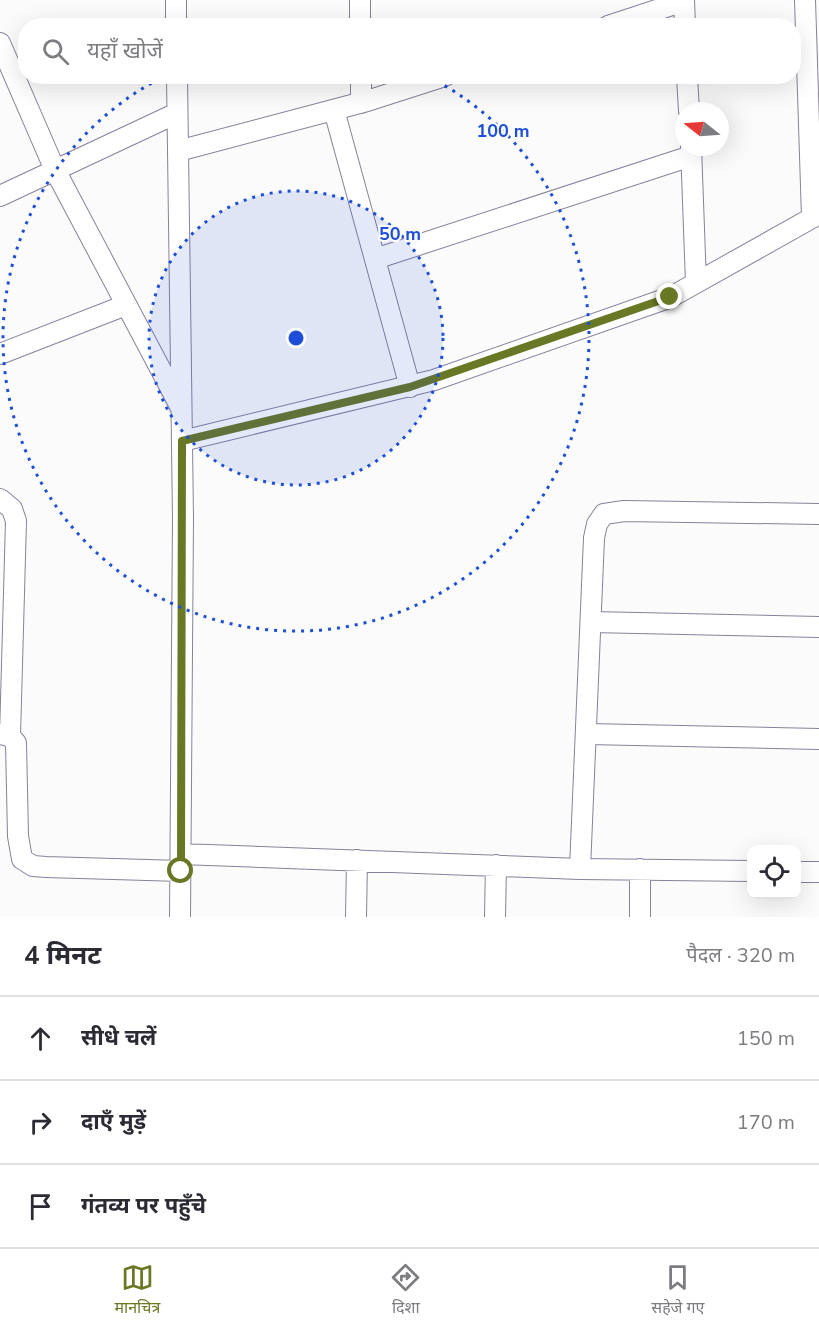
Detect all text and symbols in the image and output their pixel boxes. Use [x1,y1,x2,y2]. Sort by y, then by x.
search box [18,18,801,84]
icon: search [39,35,72,68]
text: यहाँ खोजें [87,36,163,66]
north arrow [675,102,729,156]
text: 100 m [476,119,530,143]
text: 50 m [379,222,421,246]
route end [656,283,682,309]
centre of rings [286,328,306,348]
map controls [747,845,801,899]
button: locate [747,845,801,899]
route start [167,857,193,883]
text: 4 मिनट [24,938,101,973]
text: पैदल · 320 m [686,942,795,969]
icon: ahead [24,1022,57,1055]
text: सीधे चलें [81,1023,156,1053]
text: 150 m [737,1025,795,1052]
icon: right [24,1106,57,1139]
text: दाएँ मुड़ें [81,1107,146,1137]
text: 170 m [737,1109,795,1136]
icon: arrive [24,1190,57,1223]
text: गंतव्य पर पहुँचे [81,1191,206,1221]
tab: मानचित्र [115,1261,160,1320]
tab: दिशा [389,1261,422,1320]
tab: सहेजे गए [651,1261,704,1320]

